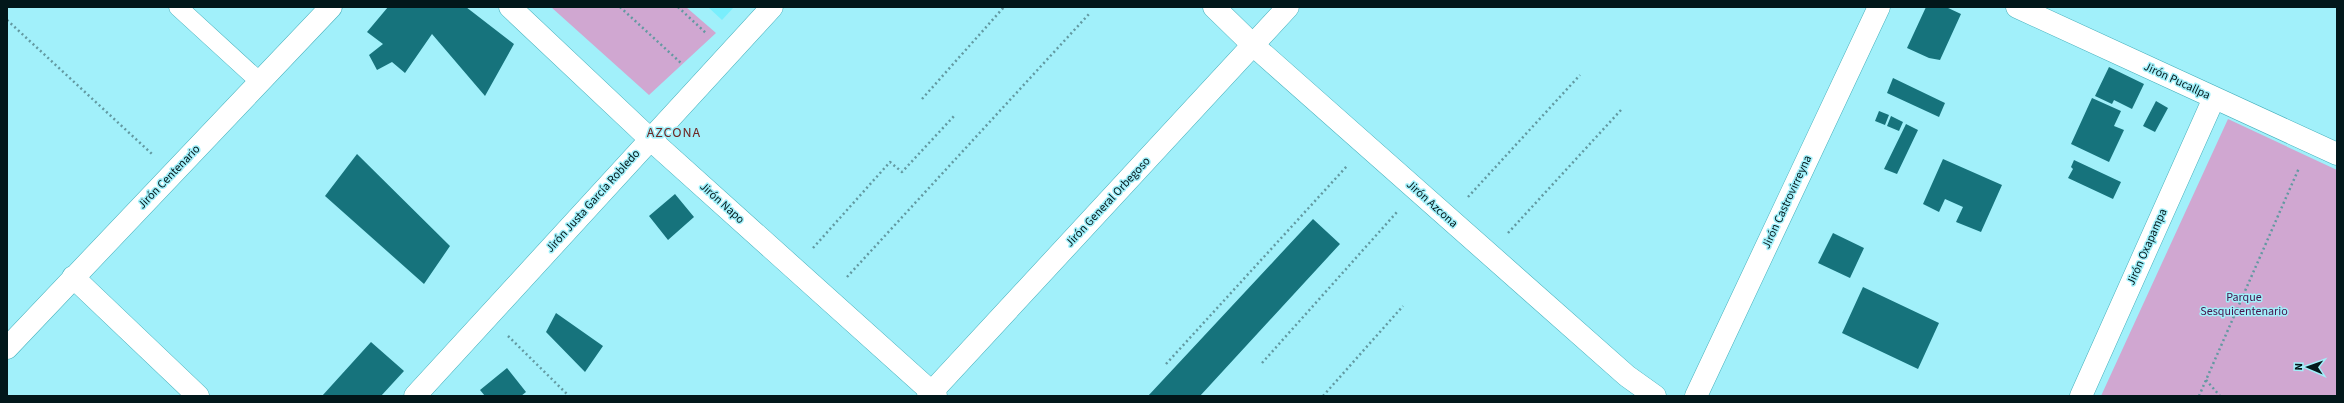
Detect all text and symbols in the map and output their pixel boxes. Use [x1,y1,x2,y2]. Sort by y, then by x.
street label: Jirón Pucallpa [2141,58,2213,104]
district label: AZCONA [647,123,701,143]
street label: Jirón Centenario [134,141,204,213]
street label: Jirón Justa García Robledo [542,146,644,256]
street label: Jirón Castrovirreyna [1758,152,1816,252]
street label: Jirón General Orbegoso [1062,153,1154,251]
street label: Jirón Azcona [1403,176,1461,232]
street label: Jirón Napo [696,178,748,228]
street label: Jirón Oxapampa [2122,206,2172,288]
park label: Parque Sesquicentenario [2200,289,2288,320]
north arrow [2288,347,2328,387]
text: N [2291,363,2306,371]

